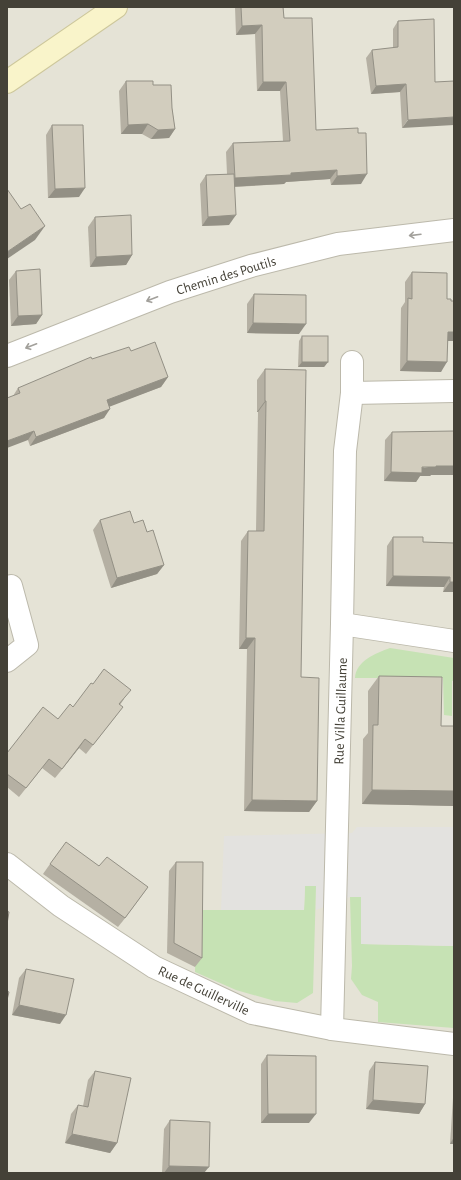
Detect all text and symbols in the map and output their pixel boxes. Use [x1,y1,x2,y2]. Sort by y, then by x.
one-way arrow [409,231,422,239]
street label: Chemin des Poutils [175,254,278,298]
one-way arrow [147,295,159,303]
one-way arrow [26,343,38,350]
street label: Rue Villa Guillaume [332,657,350,765]
street label: Rue de Guillerville [156,964,251,1018]

